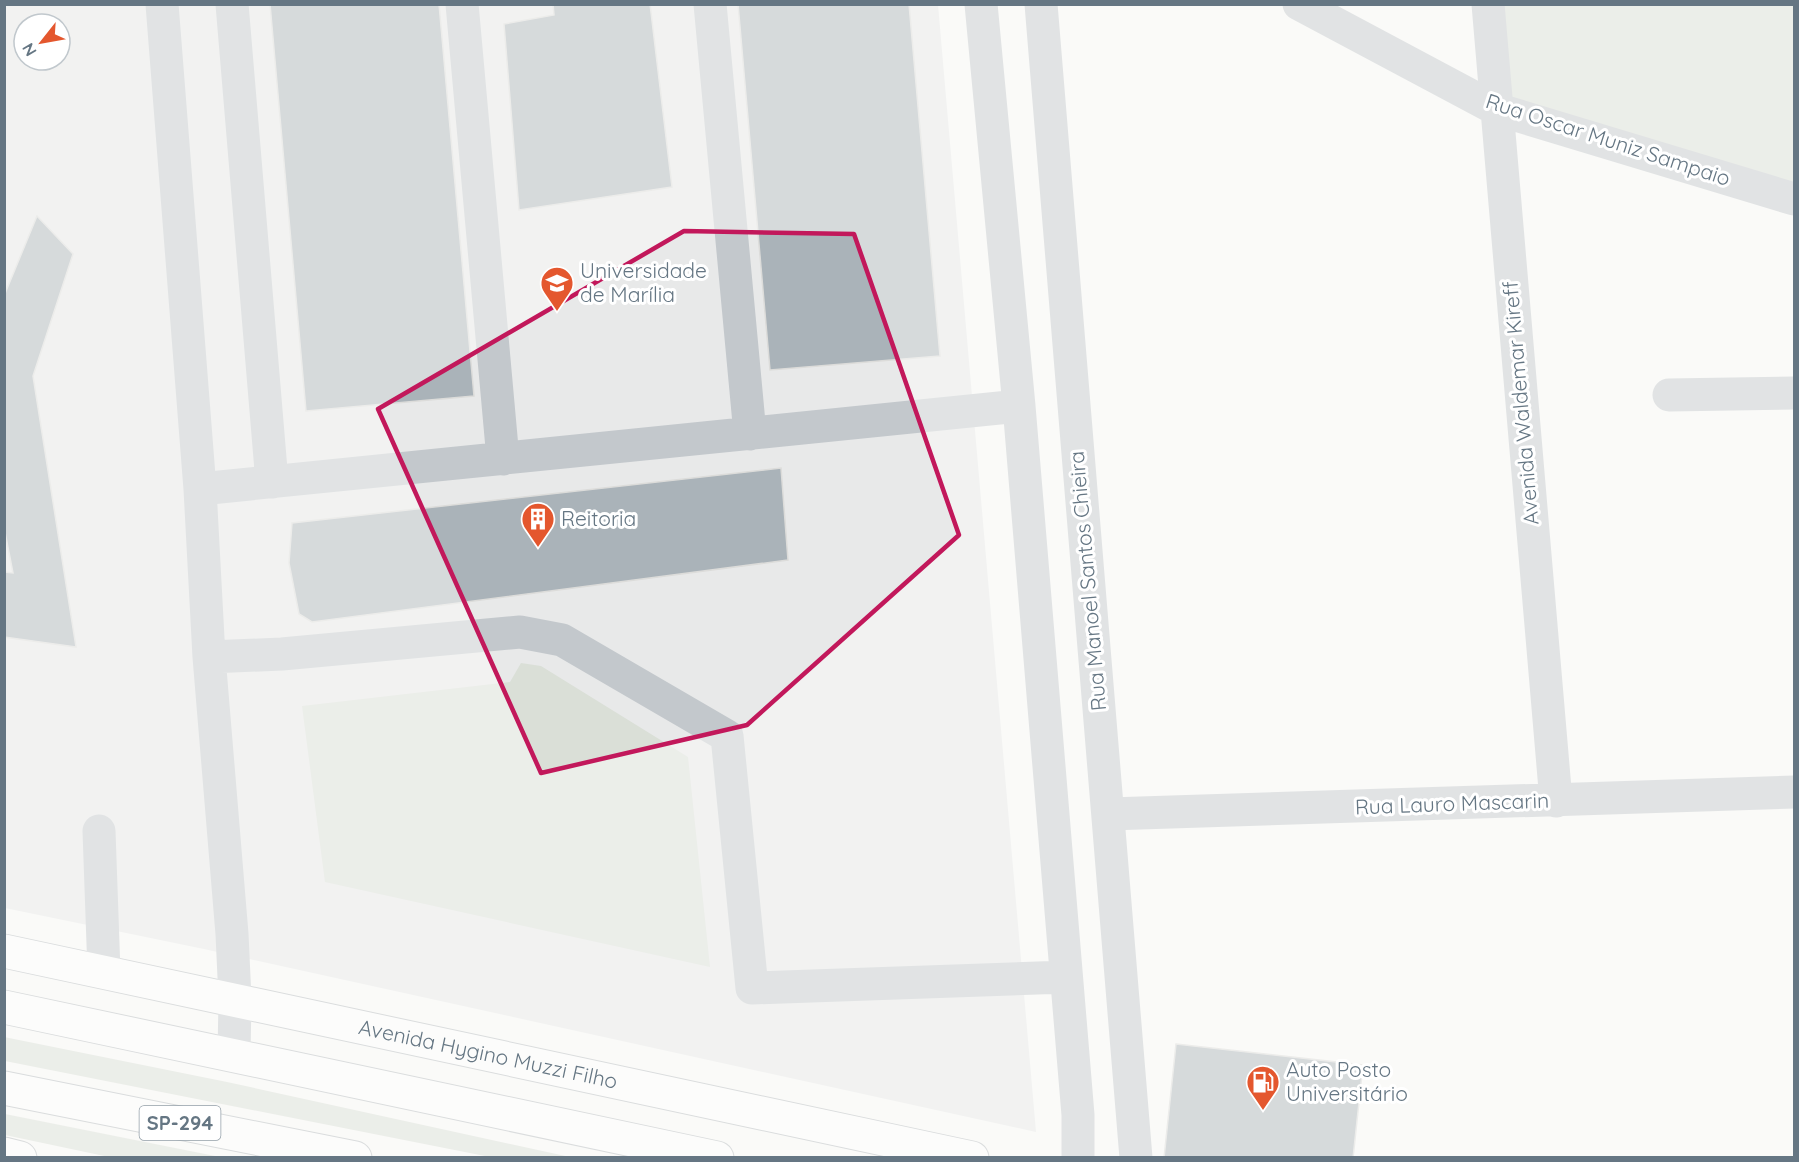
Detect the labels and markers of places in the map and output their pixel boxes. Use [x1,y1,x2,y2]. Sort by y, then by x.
place label: Universidade de Marília [580,257,707,307]
school or university icon: Universidade de Marília [539,265,575,312]
building icon: Reitoria [520,501,556,548]
place label: Reitoria [561,505,636,531]
place label: Auto Posto Universitário [1286,1056,1408,1106]
fuel station icon: Auto Posto Universitário [1245,1064,1281,1111]

